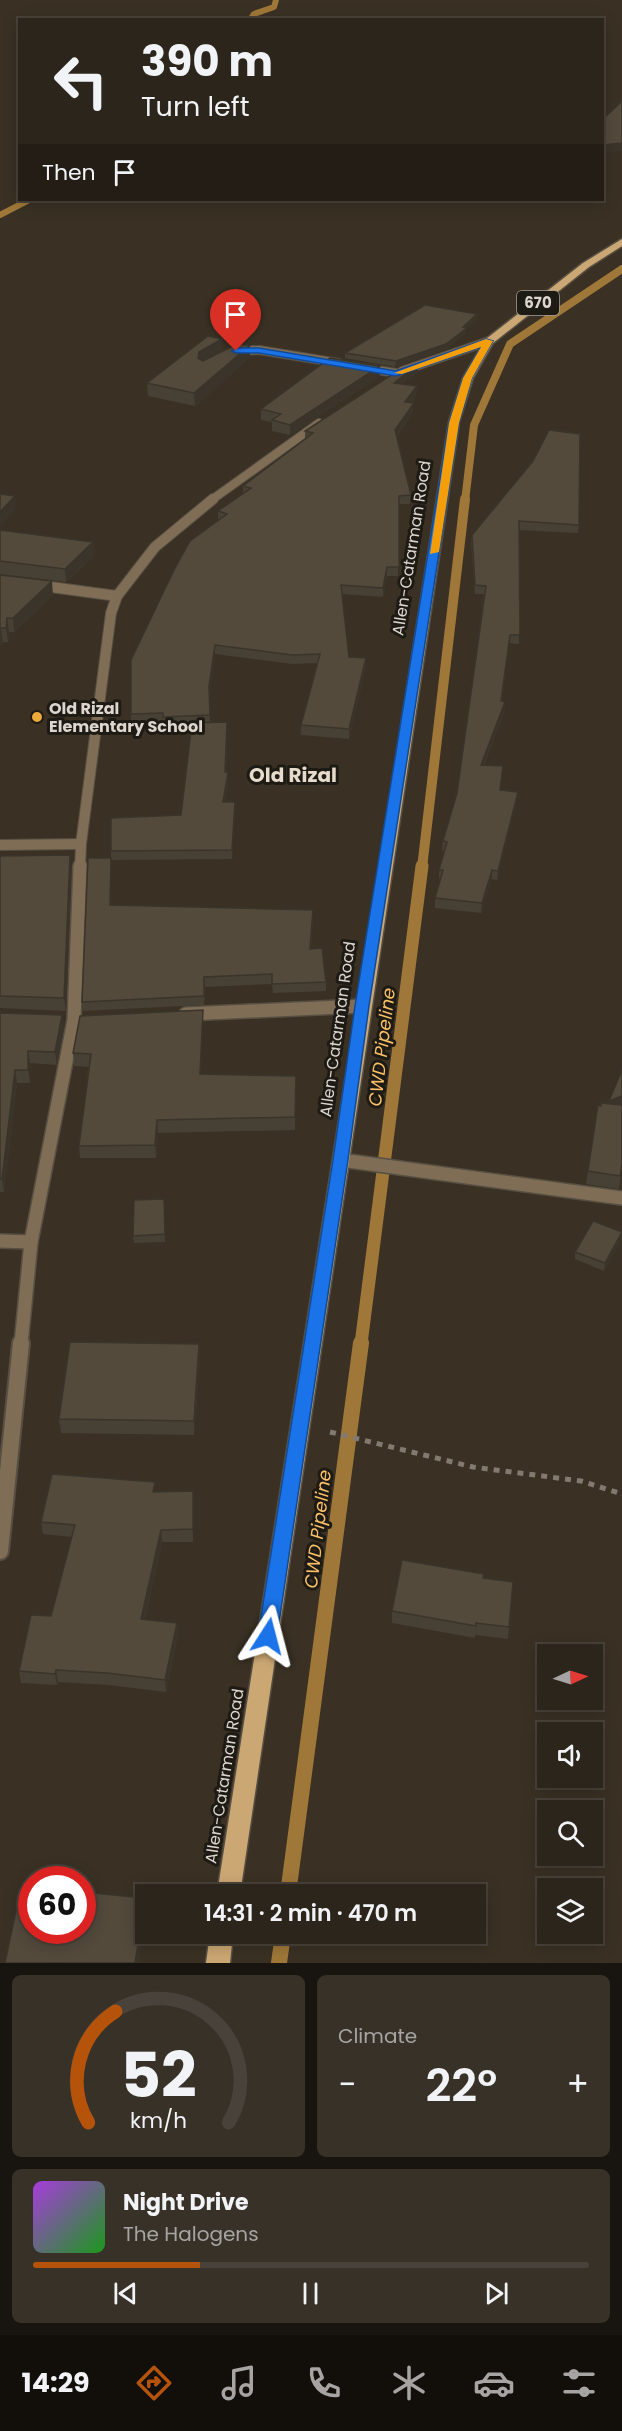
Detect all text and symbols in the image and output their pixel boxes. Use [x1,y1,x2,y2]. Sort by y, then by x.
text: 390 m [141,32,273,91]
icon: left [42,42,120,120]
text: Turn left [141,88,250,125]
icon: arrive [108,156,141,189]
text: Then [42,157,96,188]
pin [210,289,261,351]
road number: 670 [517,291,559,315]
icon: arrive [219,298,252,331]
street label: Allen-Catarman Road [386,459,437,637]
place label: Old Rizal Elementary School [49,697,203,738]
marker: Old Rizal Elementary School [30,710,44,724]
district label: Old Rizal [249,761,337,789]
street label: Allen-Catarman Road [314,940,361,1118]
water label: CWD Pipeline [362,986,401,1108]
water label: CWD Pipeline [298,1468,337,1590]
position arrow [236,1604,300,1668]
north arrow [537,1644,603,1710]
map controls [537,1644,603,1944]
street label: Allen-Catarman Road [199,1687,250,1865]
button: sound [537,1722,603,1788]
button: search [537,1800,603,1866]
speed limit sign: 60 [18,1866,96,1944]
button: layers [537,1878,603,1944]
text: 14:31 · 2 min · 470 m [204,1898,417,1929]
text: Climate [338,2022,417,2050]
text: 52 [120,2031,197,2119]
text: 22° [426,2054,497,2117]
text: − [338,2061,356,2108]
text: + [566,2061,589,2108]
text: km/h [130,2105,187,2136]
text: Night Drive [123,2187,249,2218]
text: The Halogens [123,2220,259,2248]
icon: previous [109,2277,142,2310]
icon: pause [294,2277,327,2310]
icon: next [480,2277,513,2310]
icon: directions [133,2362,175,2404]
icon: music [218,2362,260,2404]
icon: phone [303,2362,345,2404]
icon: climate [388,2362,430,2404]
icon: car [473,2362,515,2404]
icon: filters [558,2362,600,2404]
text: 14:29 [22,2364,90,2401]

